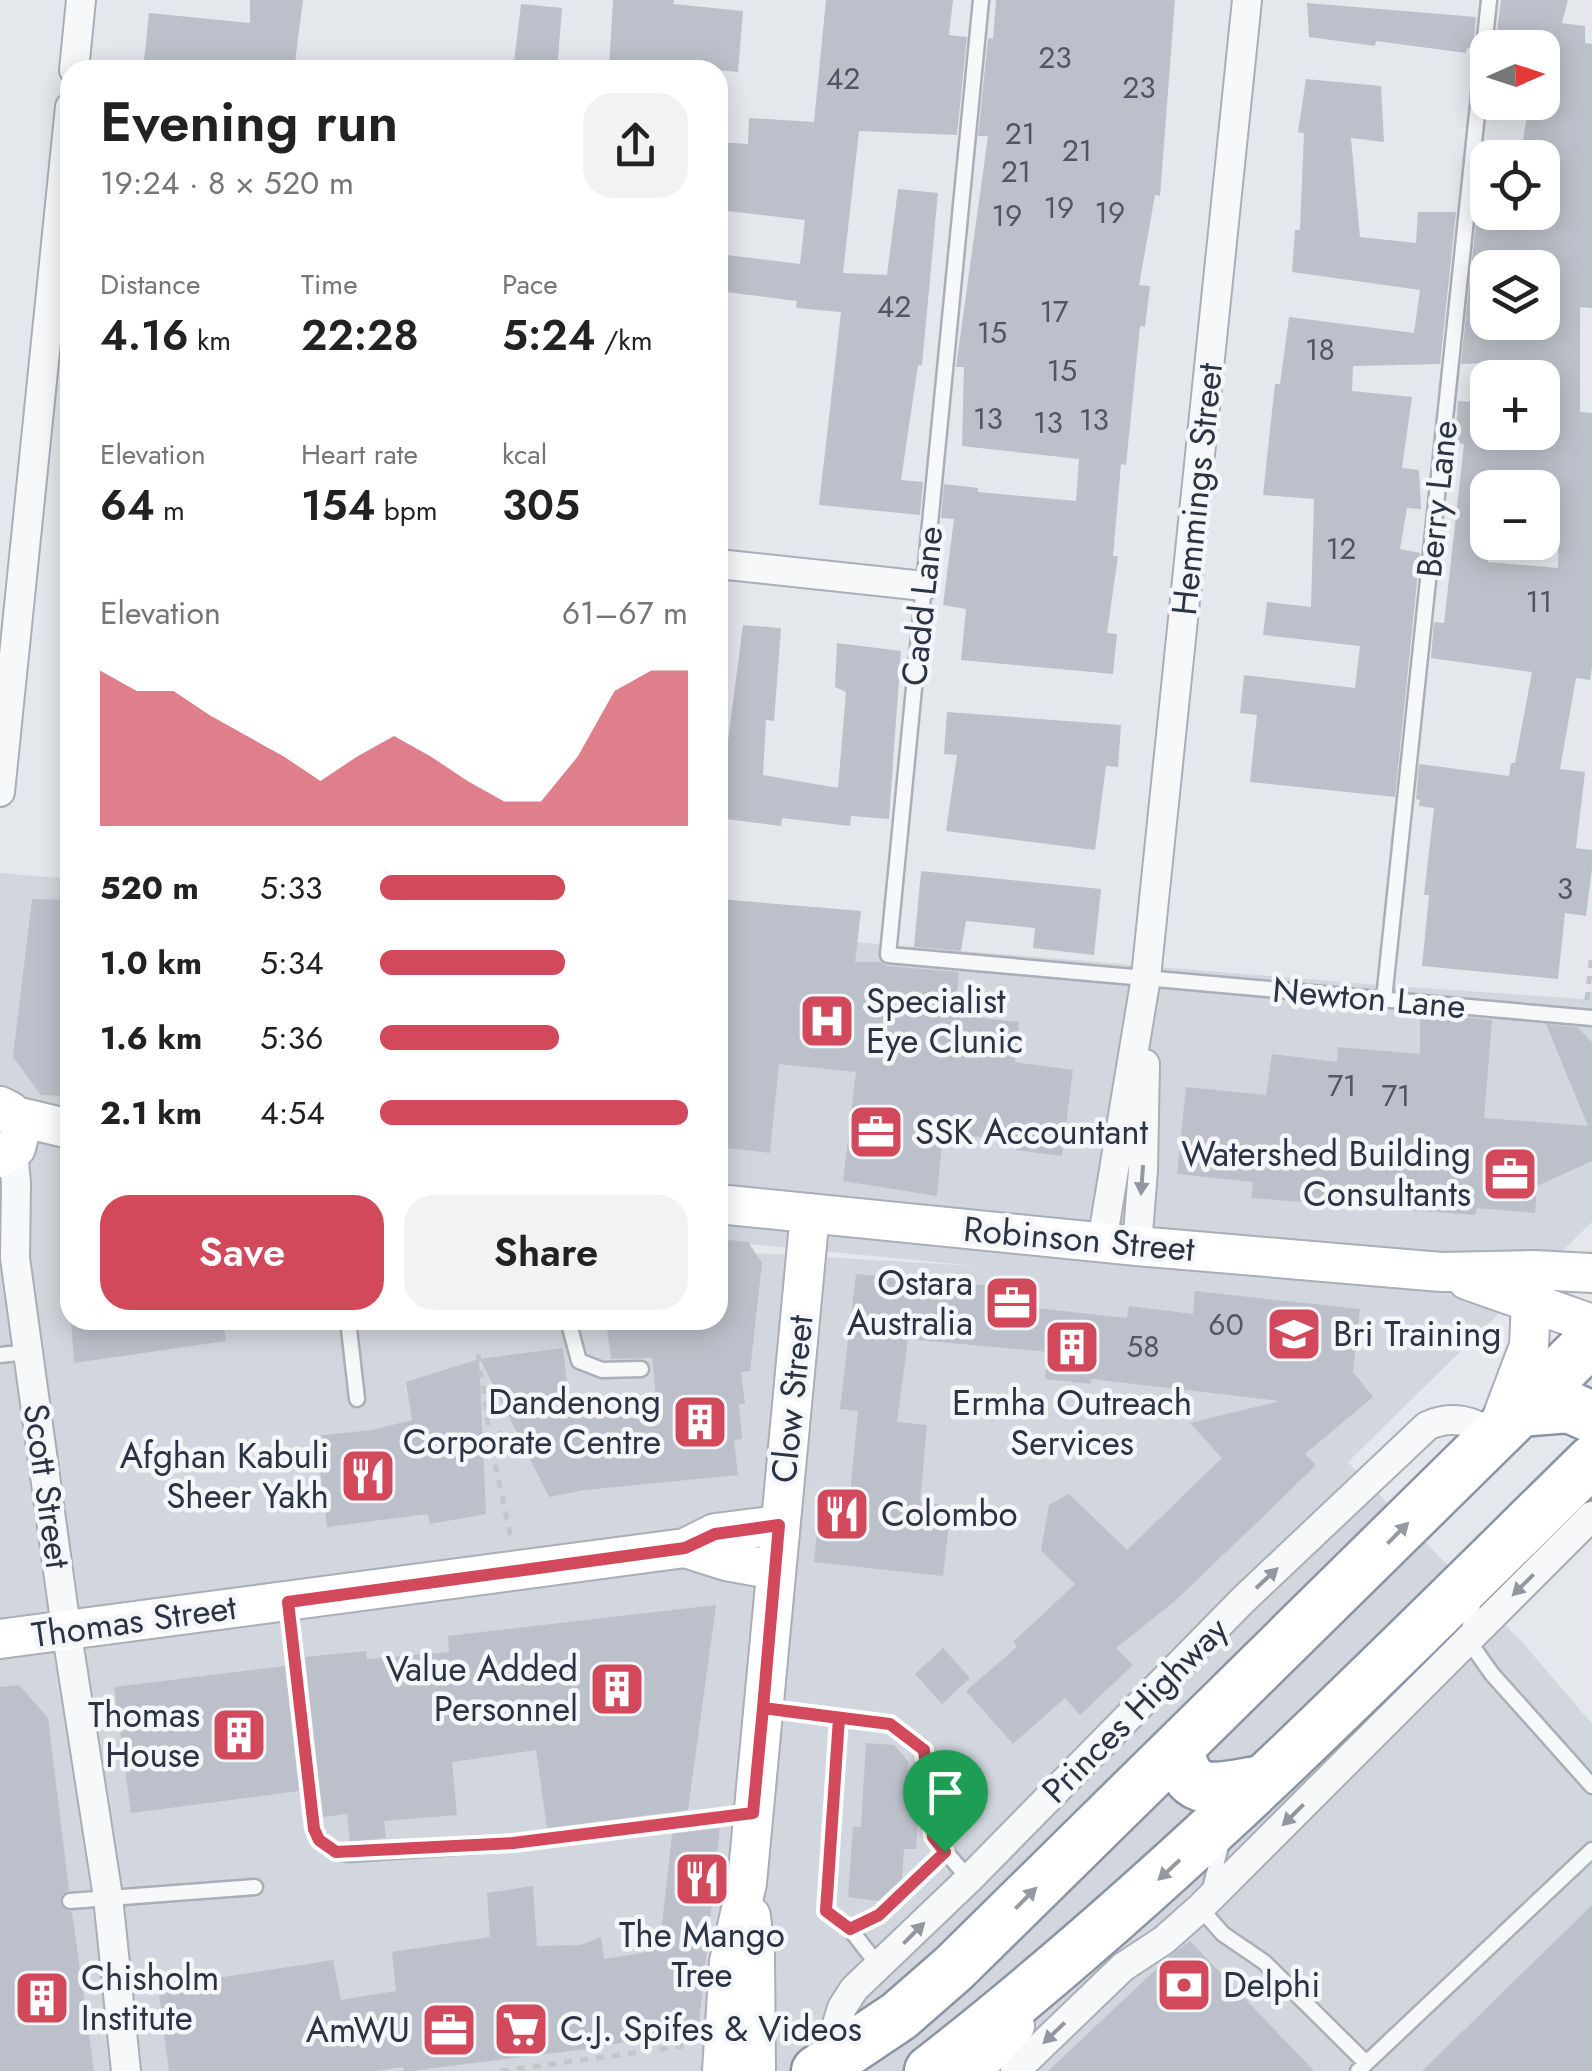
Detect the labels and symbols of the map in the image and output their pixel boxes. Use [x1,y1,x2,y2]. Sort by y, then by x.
north arrow [1470,30,1560,120]
house number: 23 [1038,36,1072,79]
house number: 42 [826,57,860,100]
house number: 23 [1122,66,1156,109]
house number: 21 [1005,112,1035,155]
house number: 21 [1062,129,1092,172]
house number: 21 [1001,150,1031,193]
house number: 19 [1044,186,1074,229]
house number: 19 [1095,191,1125,234]
house number: 19 [992,194,1022,237]
house number: 42 [877,285,911,328]
house number: 17 [1039,290,1069,333]
house number: 15 [977,311,1007,354]
house number: 18 [1305,328,1335,371]
house number: 15 [1047,349,1077,392]
street label: Hemmings Street [1159,360,1235,618]
house number: 13 [973,397,1003,440]
house number: 13 [1079,398,1109,441]
house number: 13 [1033,401,1063,444]
street label: Berry Lane [1404,418,1470,580]
street label: Cadd Lane [889,524,955,688]
house number: 12 [1326,527,1356,570]
house number: 11 [1526,580,1553,623]
house number: 3 [1557,867,1573,910]
street label: Newton Lane [1270,965,1468,1031]
place label: Specialist Eye Clunic [866,976,1023,1066]
hospital icon: Specialist Eye Clunic [797,991,857,1051]
house number: 71 [1327,1064,1357,1107]
house number: 71 [1381,1074,1411,1117]
office icon: SSK Accountant [846,1102,906,1162]
place label: SSK Accountant [915,1107,1149,1157]
place label: Watershed Building Consultants [1181,1129,1471,1219]
office icon: Watershed Building Consultants [1480,1144,1540,1204]
one-way arrow [1134,1164,1150,1196]
street label: Robinson Street [961,1204,1197,1274]
place label: Ostara Australia [847,1258,973,1348]
office icon: Ostara Australia [982,1273,1042,1333]
house number: 60 [1208,1303,1244,1346]
school or university icon: Bri Training [1264,1304,1324,1364]
place label: Bri Training [1333,1309,1501,1359]
street label: Clow Street [758,1312,826,1485]
building icon: Ermha Outreach Services [1042,1317,1102,1377]
house number: 58 [1126,1325,1160,1368]
place label: Dandenong Corporate Centre [403,1377,661,1467]
place label: Ermha Outreach Services [952,1378,1192,1468]
building icon: Dandenong Corporate Centre [670,1392,730,1452]
street label: Scott Street [11,1400,83,1572]
place label: Afghan Kabuli Sheer Yakh [120,1431,329,1521]
restaurant icon: Afghan Kabuli Sheer Yakh [338,1446,398,1506]
restaurant icon: Colombo [812,1484,872,1544]
place label: Colombo [881,1489,1018,1539]
one-way arrow [1386,1521,1410,1545]
one-way arrow [1254,1567,1278,1590]
one-way arrow [1511,1573,1535,1596]
street label: Thomas Street [29,1582,240,1660]
street label: Princes Highway [1031,1605,1240,1814]
place label: Value Added Personnel [386,1644,578,1734]
building icon: Value Added Personnel [587,1659,647,1719]
place label: Thomas House [88,1690,200,1780]
building icon: Thomas House [209,1705,269,1765]
pin [903,1750,988,1853]
one-way arrow [1281,1803,1305,1827]
restaurant icon: The Mango Tree [672,1849,732,1909]
one-way arrow [1157,1858,1181,1881]
one-way arrow [1014,1887,1038,1910]
place label: The Mango Tree [619,1910,785,2000]
one-way arrow [902,1921,926,1945]
place label: Chisholm Institute [81,1953,219,2043]
bank icon: Delphi [1154,1955,1214,2015]
place label: Delphi [1223,1960,1320,2010]
building icon: Chisholm Institute [12,1968,72,2028]
supermarket icon: C.J. Spifes & Videos [491,1999,551,2059]
office icon: AmWU [419,2000,479,2060]
place label: C.J. Spifes & Videos [560,2004,862,2054]
place label: AmWU [306,2005,410,2055]
one-way arrow [1042,2021,1066,2045]

